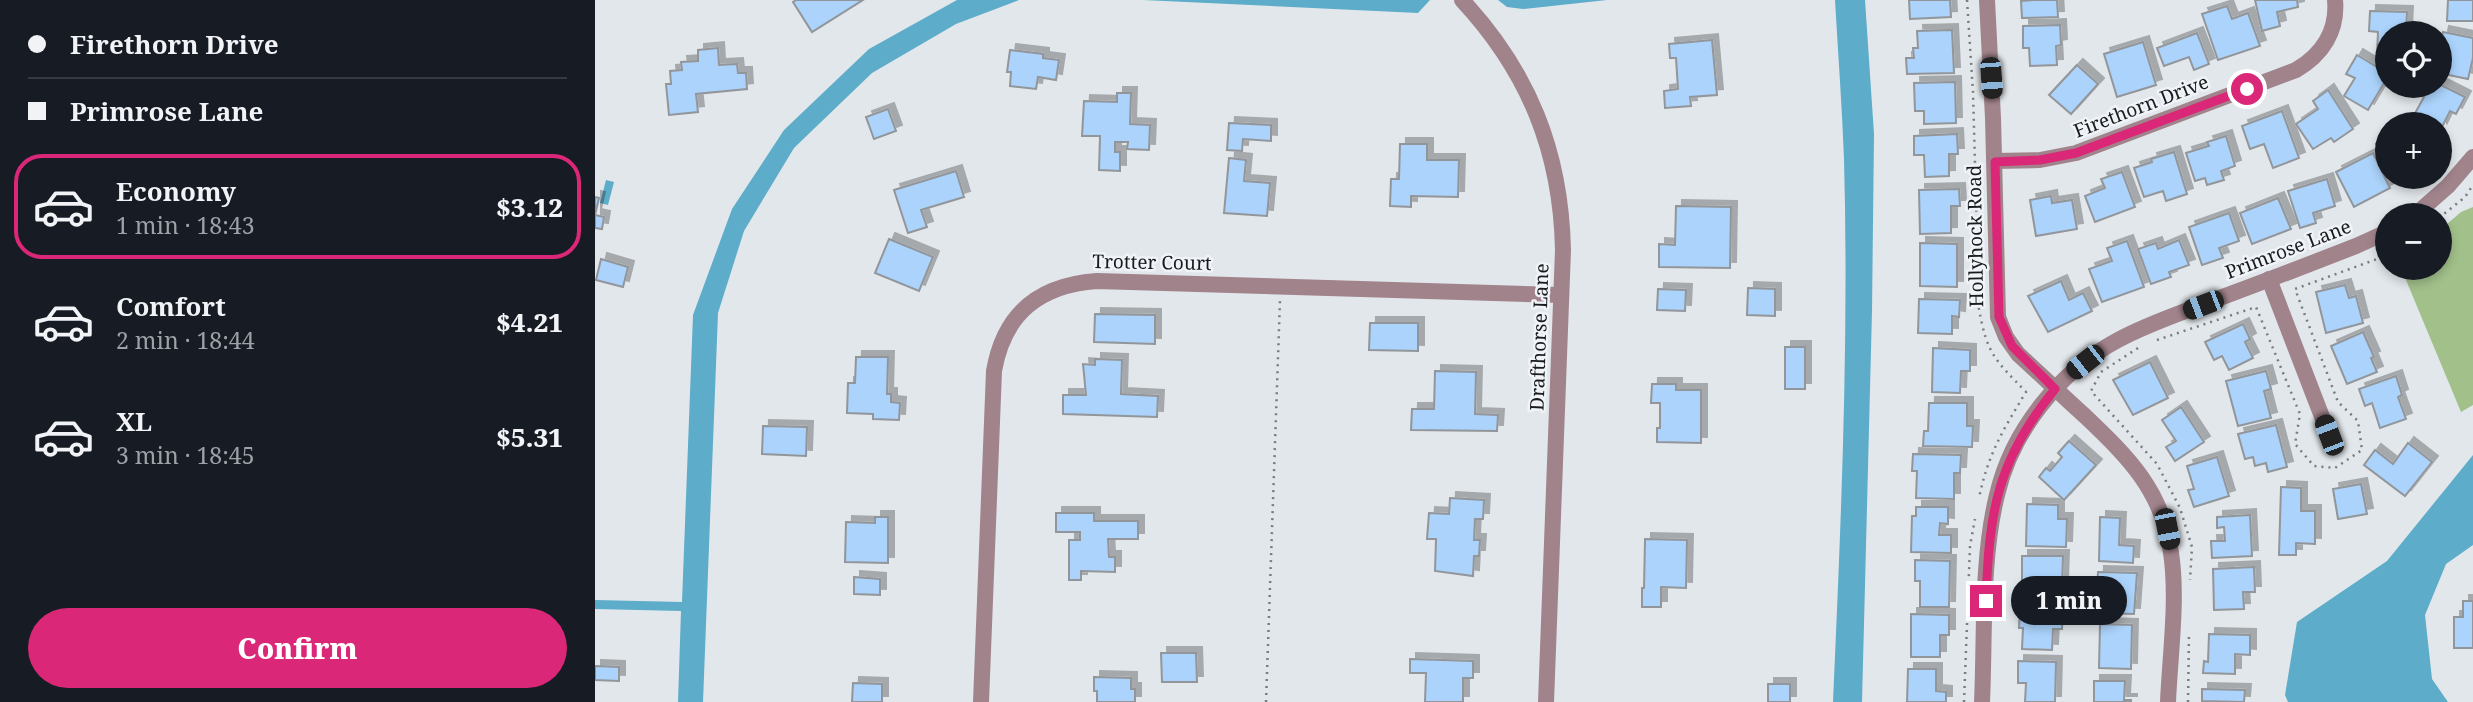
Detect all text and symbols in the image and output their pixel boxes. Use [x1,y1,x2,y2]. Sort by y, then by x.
map controls [2375,21,2452,280]
button: locate [2375,21,2452,98]
text: Firethorn Drive [70,26,279,62]
car [1980,56,2003,100]
street label: Firethorn Drive [2070,68,2212,144]
route start [2231,73,2263,105]
text: Primrose Lane [70,93,264,129]
button: + [2375,112,2452,189]
street label: Hollyhock Road [1961,164,1989,308]
text: Economy [116,173,236,209]
icon: car [32,175,95,238]
text: $3.12 [496,189,563,225]
button: − [2375,203,2452,280]
text: 1 min · 18:43 [116,209,254,241]
street label: Primrose Lane [2221,213,2355,285]
street label: Trotter Court [1092,248,1212,276]
street label: Drafthorse Lane [1523,263,1555,411]
text: Comfort [116,288,226,324]
car [2180,288,2227,322]
icon: car [32,290,95,353]
text: $4.21 [496,304,563,340]
text: 2 min · 18:44 [116,324,254,356]
car [2062,341,2109,383]
text: XL [116,403,152,439]
icon: car [32,405,95,468]
car [2312,412,2347,458]
text: $5.31 [496,419,563,455]
text: 3 min · 18:45 [116,439,254,471]
car [2153,506,2182,552]
callout: 1 min [2011,576,2126,626]
text: 1 min [2036,584,2102,616]
route end [1970,585,2002,617]
button: Confirm [28,608,567,688]

